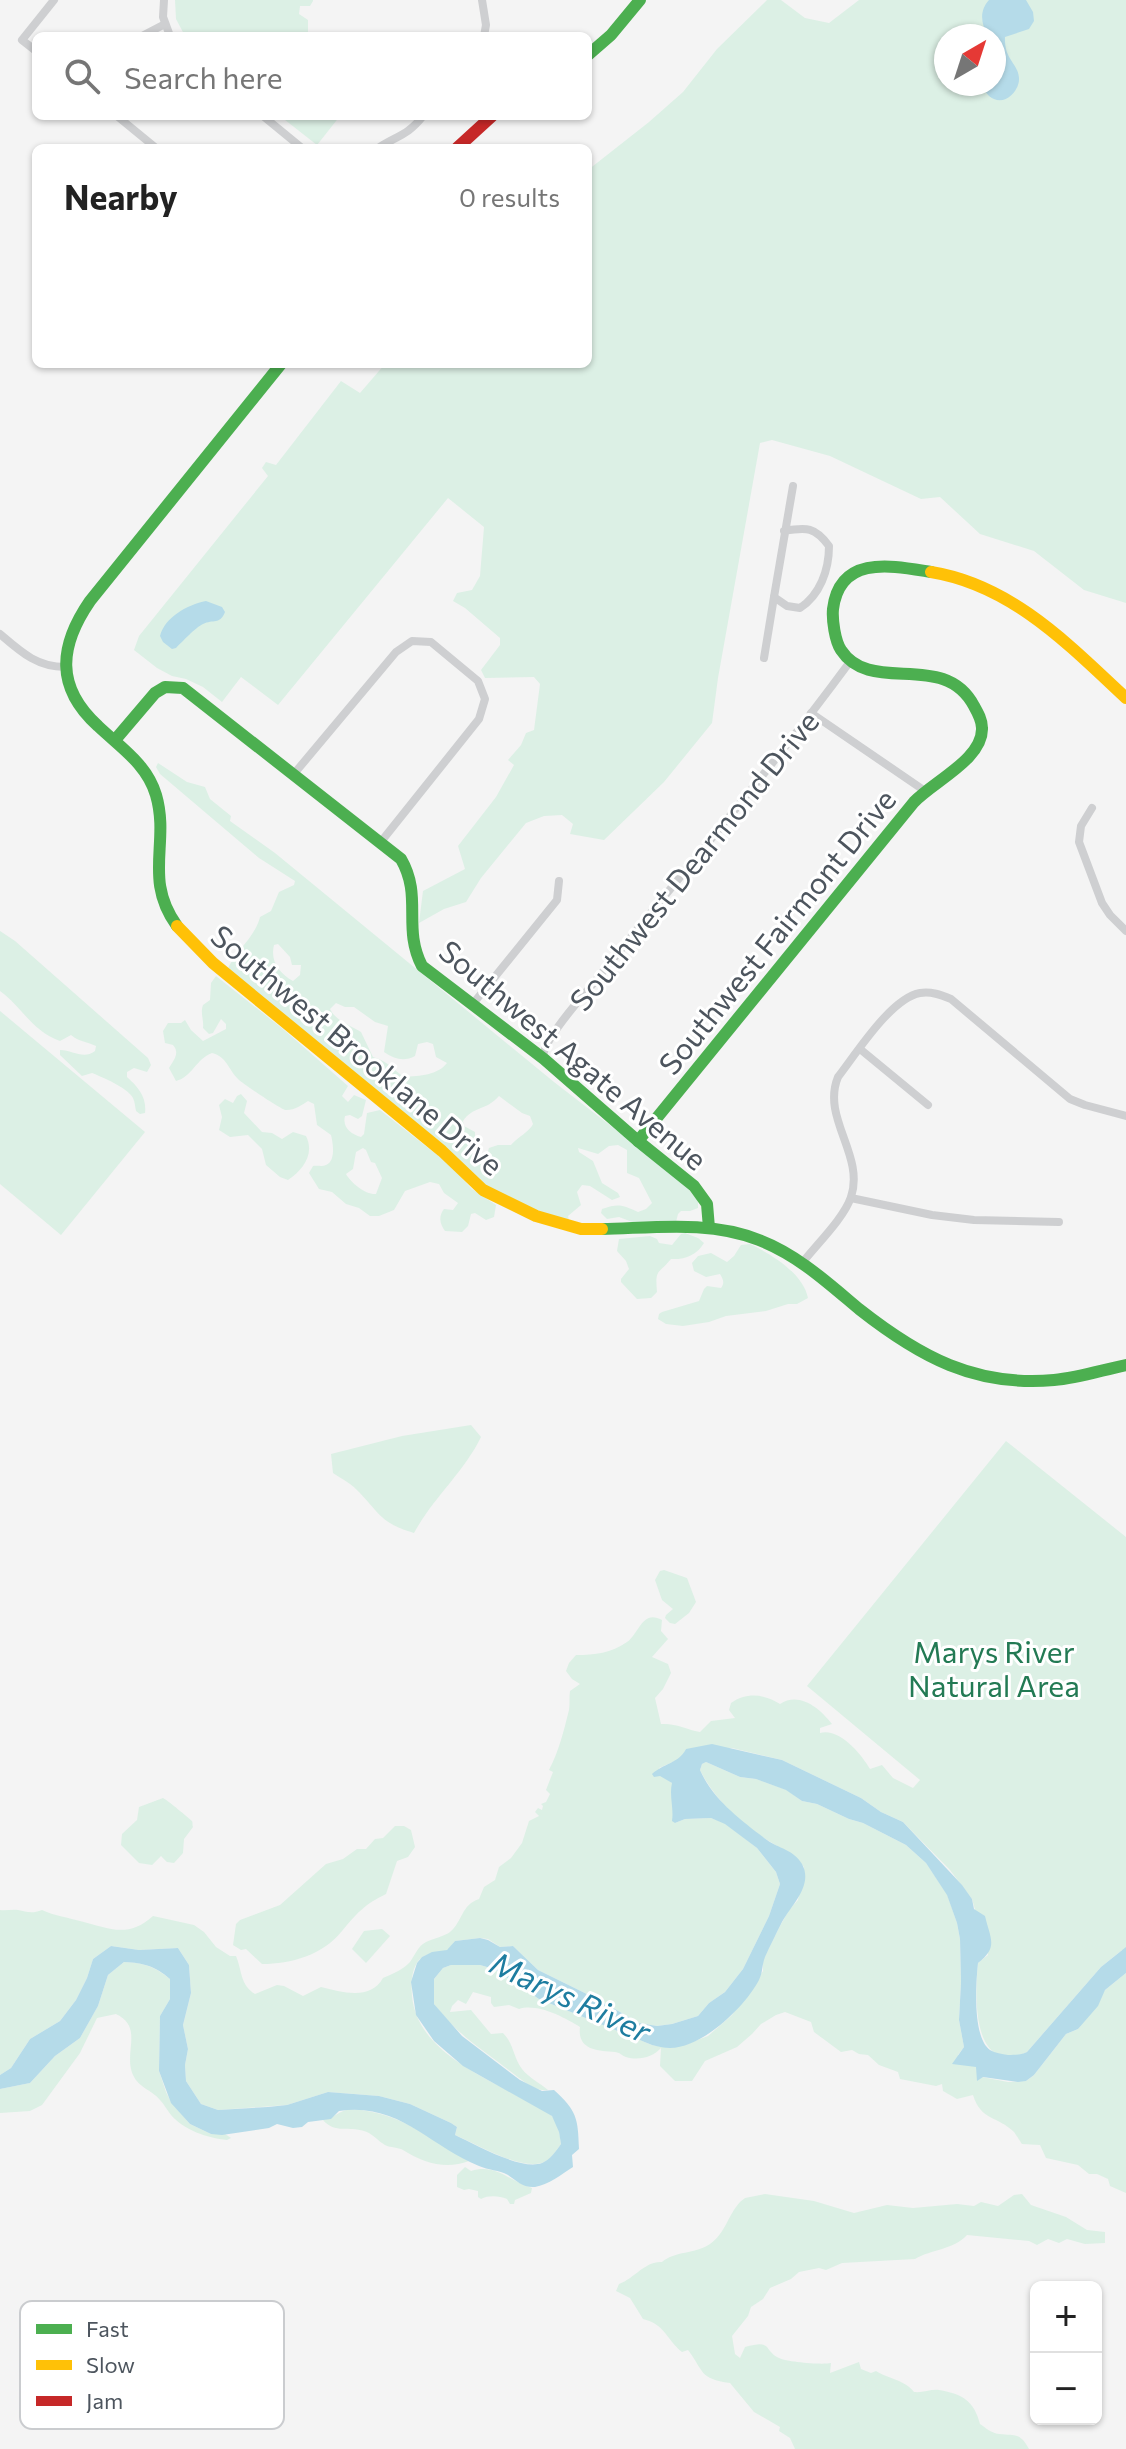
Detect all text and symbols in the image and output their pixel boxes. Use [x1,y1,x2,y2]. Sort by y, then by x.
north arrow [934,24,1006,96]
search box [32,32,592,120]
icon: search [60,54,104,98]
text: Search here [124,58,283,95]
text: Nearby [64,175,178,217]
text: 0 results [459,181,560,212]
street label: Southwest Dearmond Drive [561,703,825,1017]
street label: Southwest Fairmont Drive [650,781,902,1081]
street label: Southwest Brooklane Drive [204,916,512,1182]
street label: Southwest Agate Avenue [433,931,715,1177]
park label: Marys River Natural Area [908,1632,1080,1703]
water label: Marys River [484,1941,659,2051]
map controls [1030,2281,1102,2425]
button: + [1030,2281,1102,2353]
legend [20,2301,284,2429]
text: Fast [86,2315,129,2342]
text: Slow [86,2351,135,2378]
button: − [1030,2353,1102,2425]
text: Jam [86,2387,123,2414]

